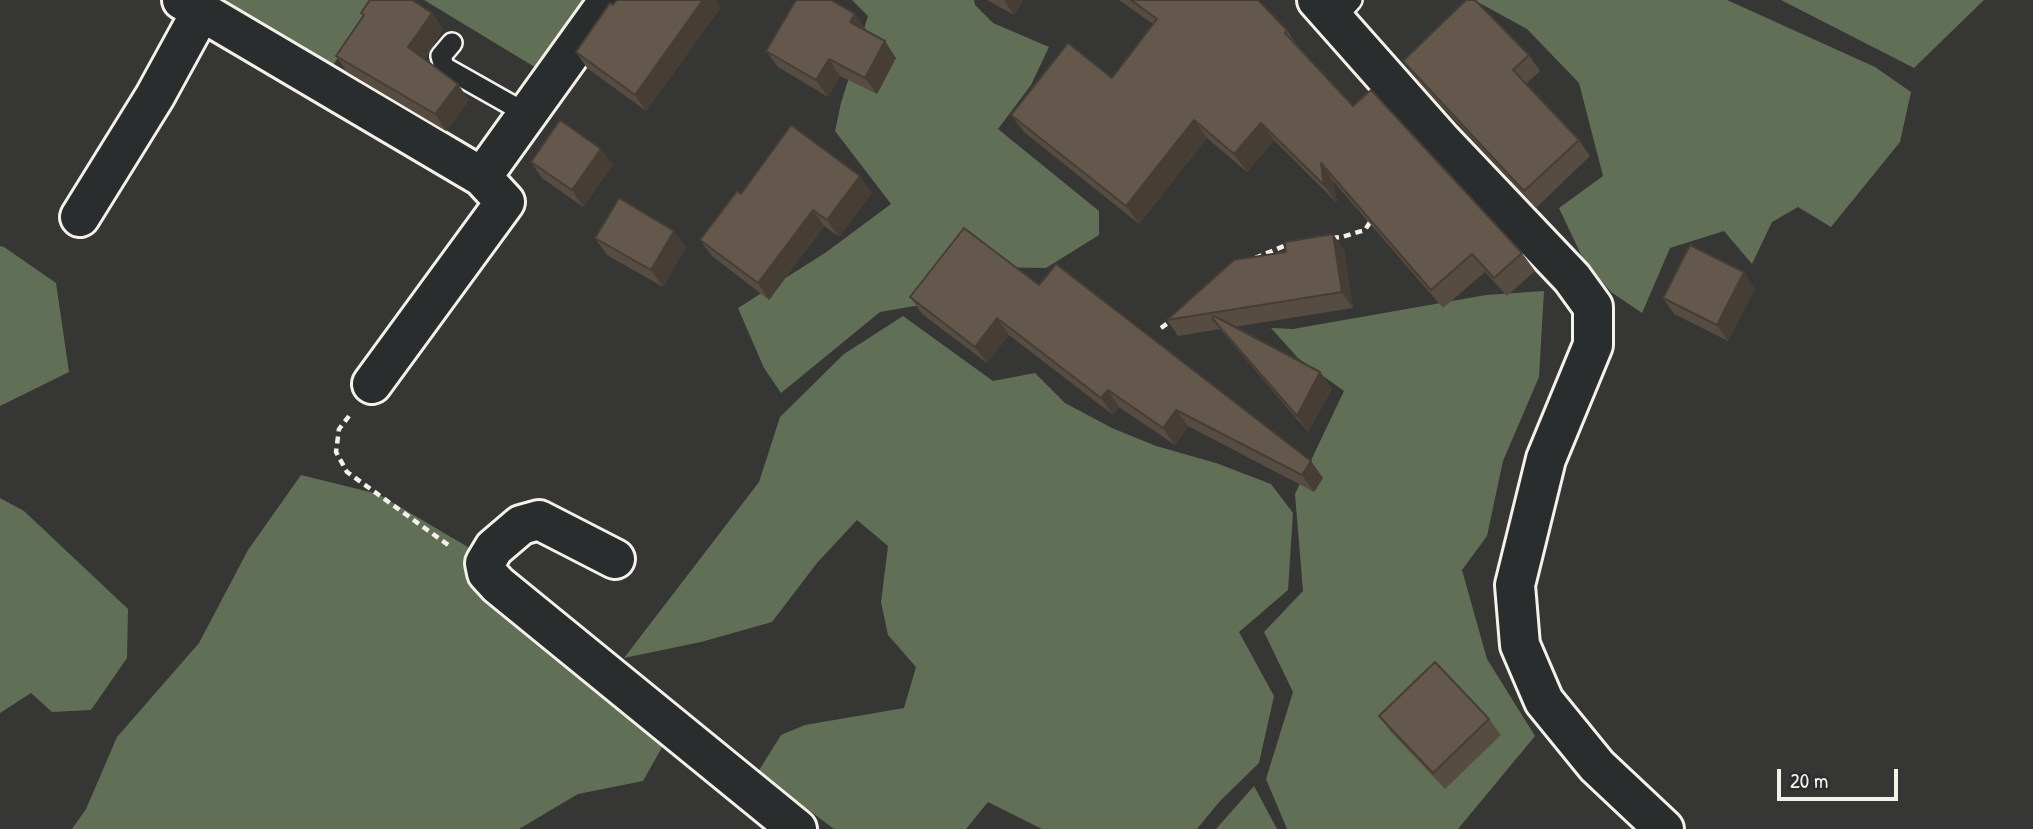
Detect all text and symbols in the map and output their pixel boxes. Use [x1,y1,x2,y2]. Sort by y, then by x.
scale bar [1781,756,1902,800]
text: 20 m [1790,766,1828,795]

